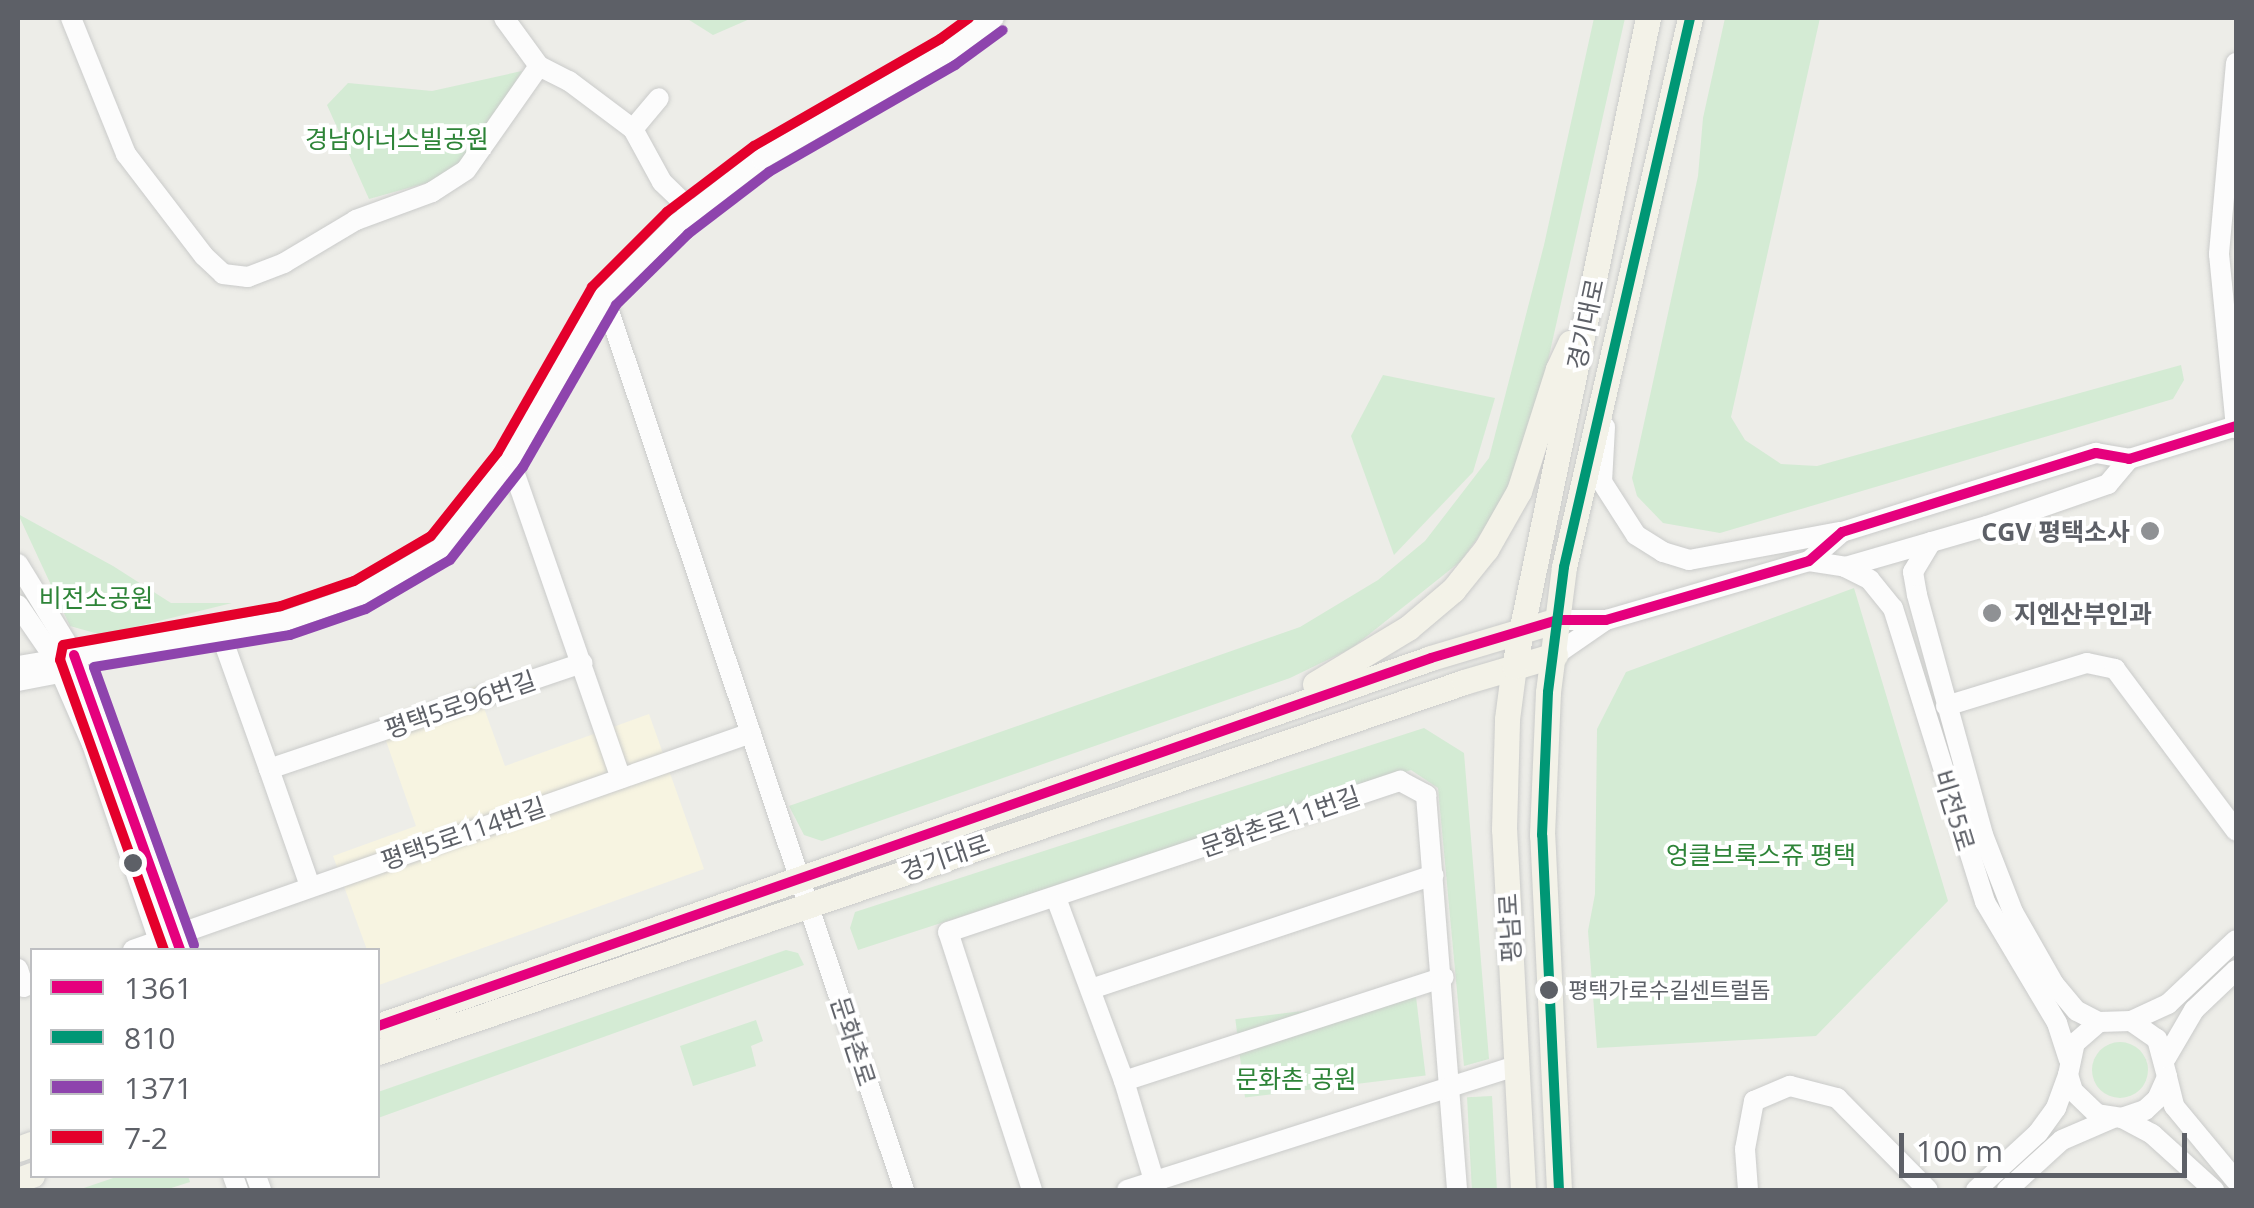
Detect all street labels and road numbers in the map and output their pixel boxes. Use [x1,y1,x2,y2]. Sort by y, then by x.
street label: 경기대로 [1561,276,1609,372]
street label: 평택5로96번길 [380,664,540,744]
street label: 비전5로 [1928,766,1982,854]
street label: 문화촌로11번길 [1196,780,1364,862]
street label: 평택5로114번길 [377,791,549,875]
street label: 경기대로 [897,828,993,886]
street label: 평남로 [1492,893,1526,963]
street label: 문화촌로 [826,993,882,1089]

